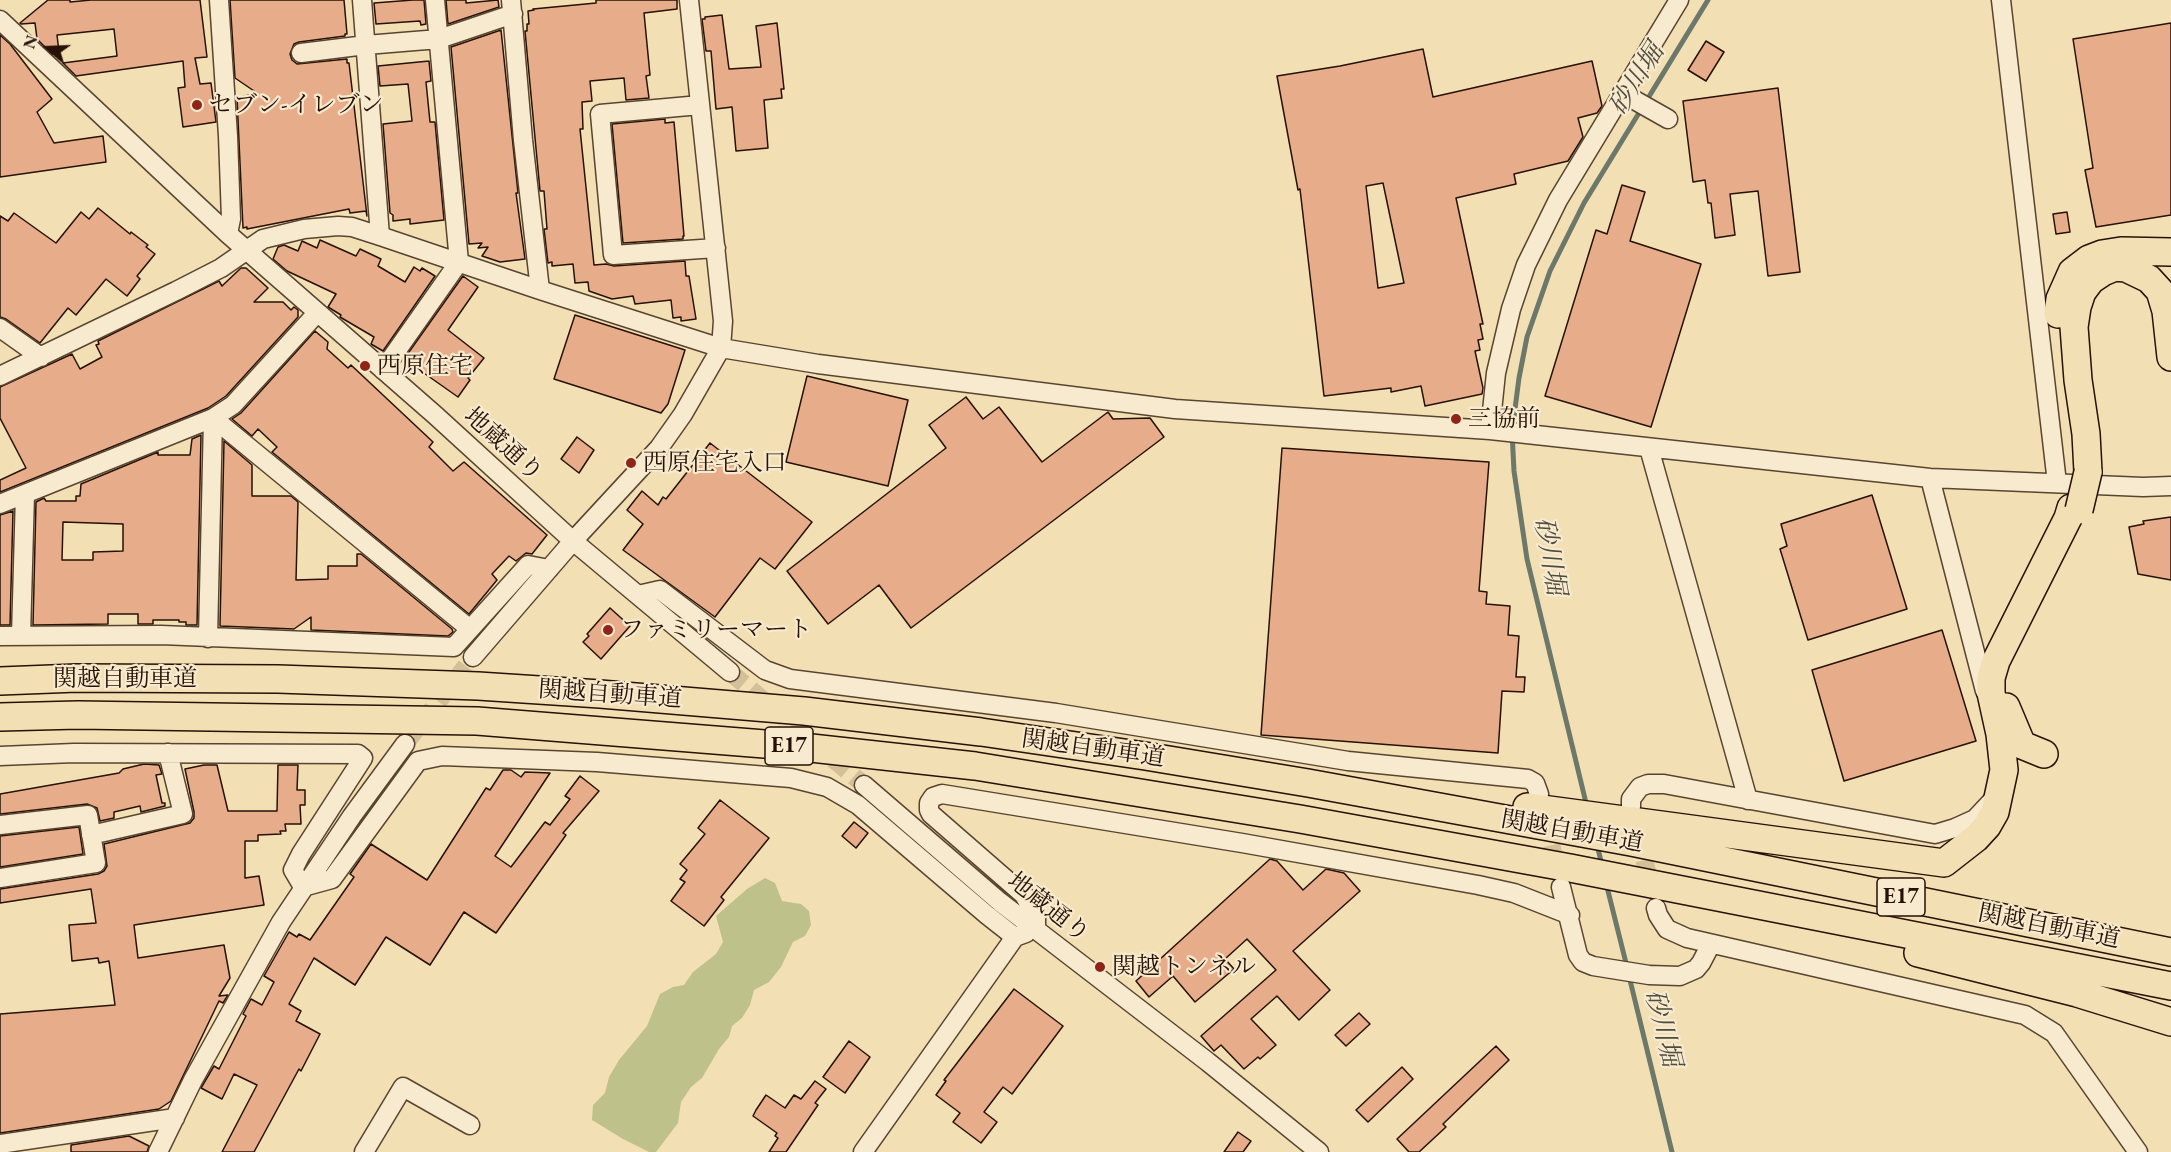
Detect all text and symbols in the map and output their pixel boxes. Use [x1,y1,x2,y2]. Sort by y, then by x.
north arrow [18,18,78,78]
text: N [18,32,43,52]
water label: 砂川堀 [1603,39,1671,121]
place label: セブン-イレブン [209,91,384,119]
marker: セブン-イレブン [190,98,204,112]
place label: 西原住宅 [377,352,473,380]
marker: 西原住宅 [358,359,372,373]
street label: 地蔵通り [458,402,548,488]
place label: 三協前 [1468,405,1540,433]
marker: 三協前 [1449,412,1463,426]
place label: 西原住宅入口 [643,449,787,477]
marker: 西原住宅入口 [624,456,638,470]
water label: 砂川堀 [1527,515,1571,597]
place label: ファミリーマート [620,616,812,644]
marker: ファミリーマート [601,623,615,637]
street label: 関越自動車道 [53,665,197,693]
street label: 関越自動車道 [537,676,683,714]
street label: 関越自動車道 [1020,725,1166,773]
road number: E17 [765,727,813,765]
street label: 関越自動車道 [1499,805,1645,859]
street label: 地蔵通り [1001,867,1095,949]
road number: E17 [1877,878,1925,916]
street label: 関越自動車道 [1976,899,2122,955]
place label: 関越トンネル [1112,953,1256,981]
marker: 関越トンネル [1093,960,1107,974]
water label: 砂川堀 [1637,986,1687,1070]

